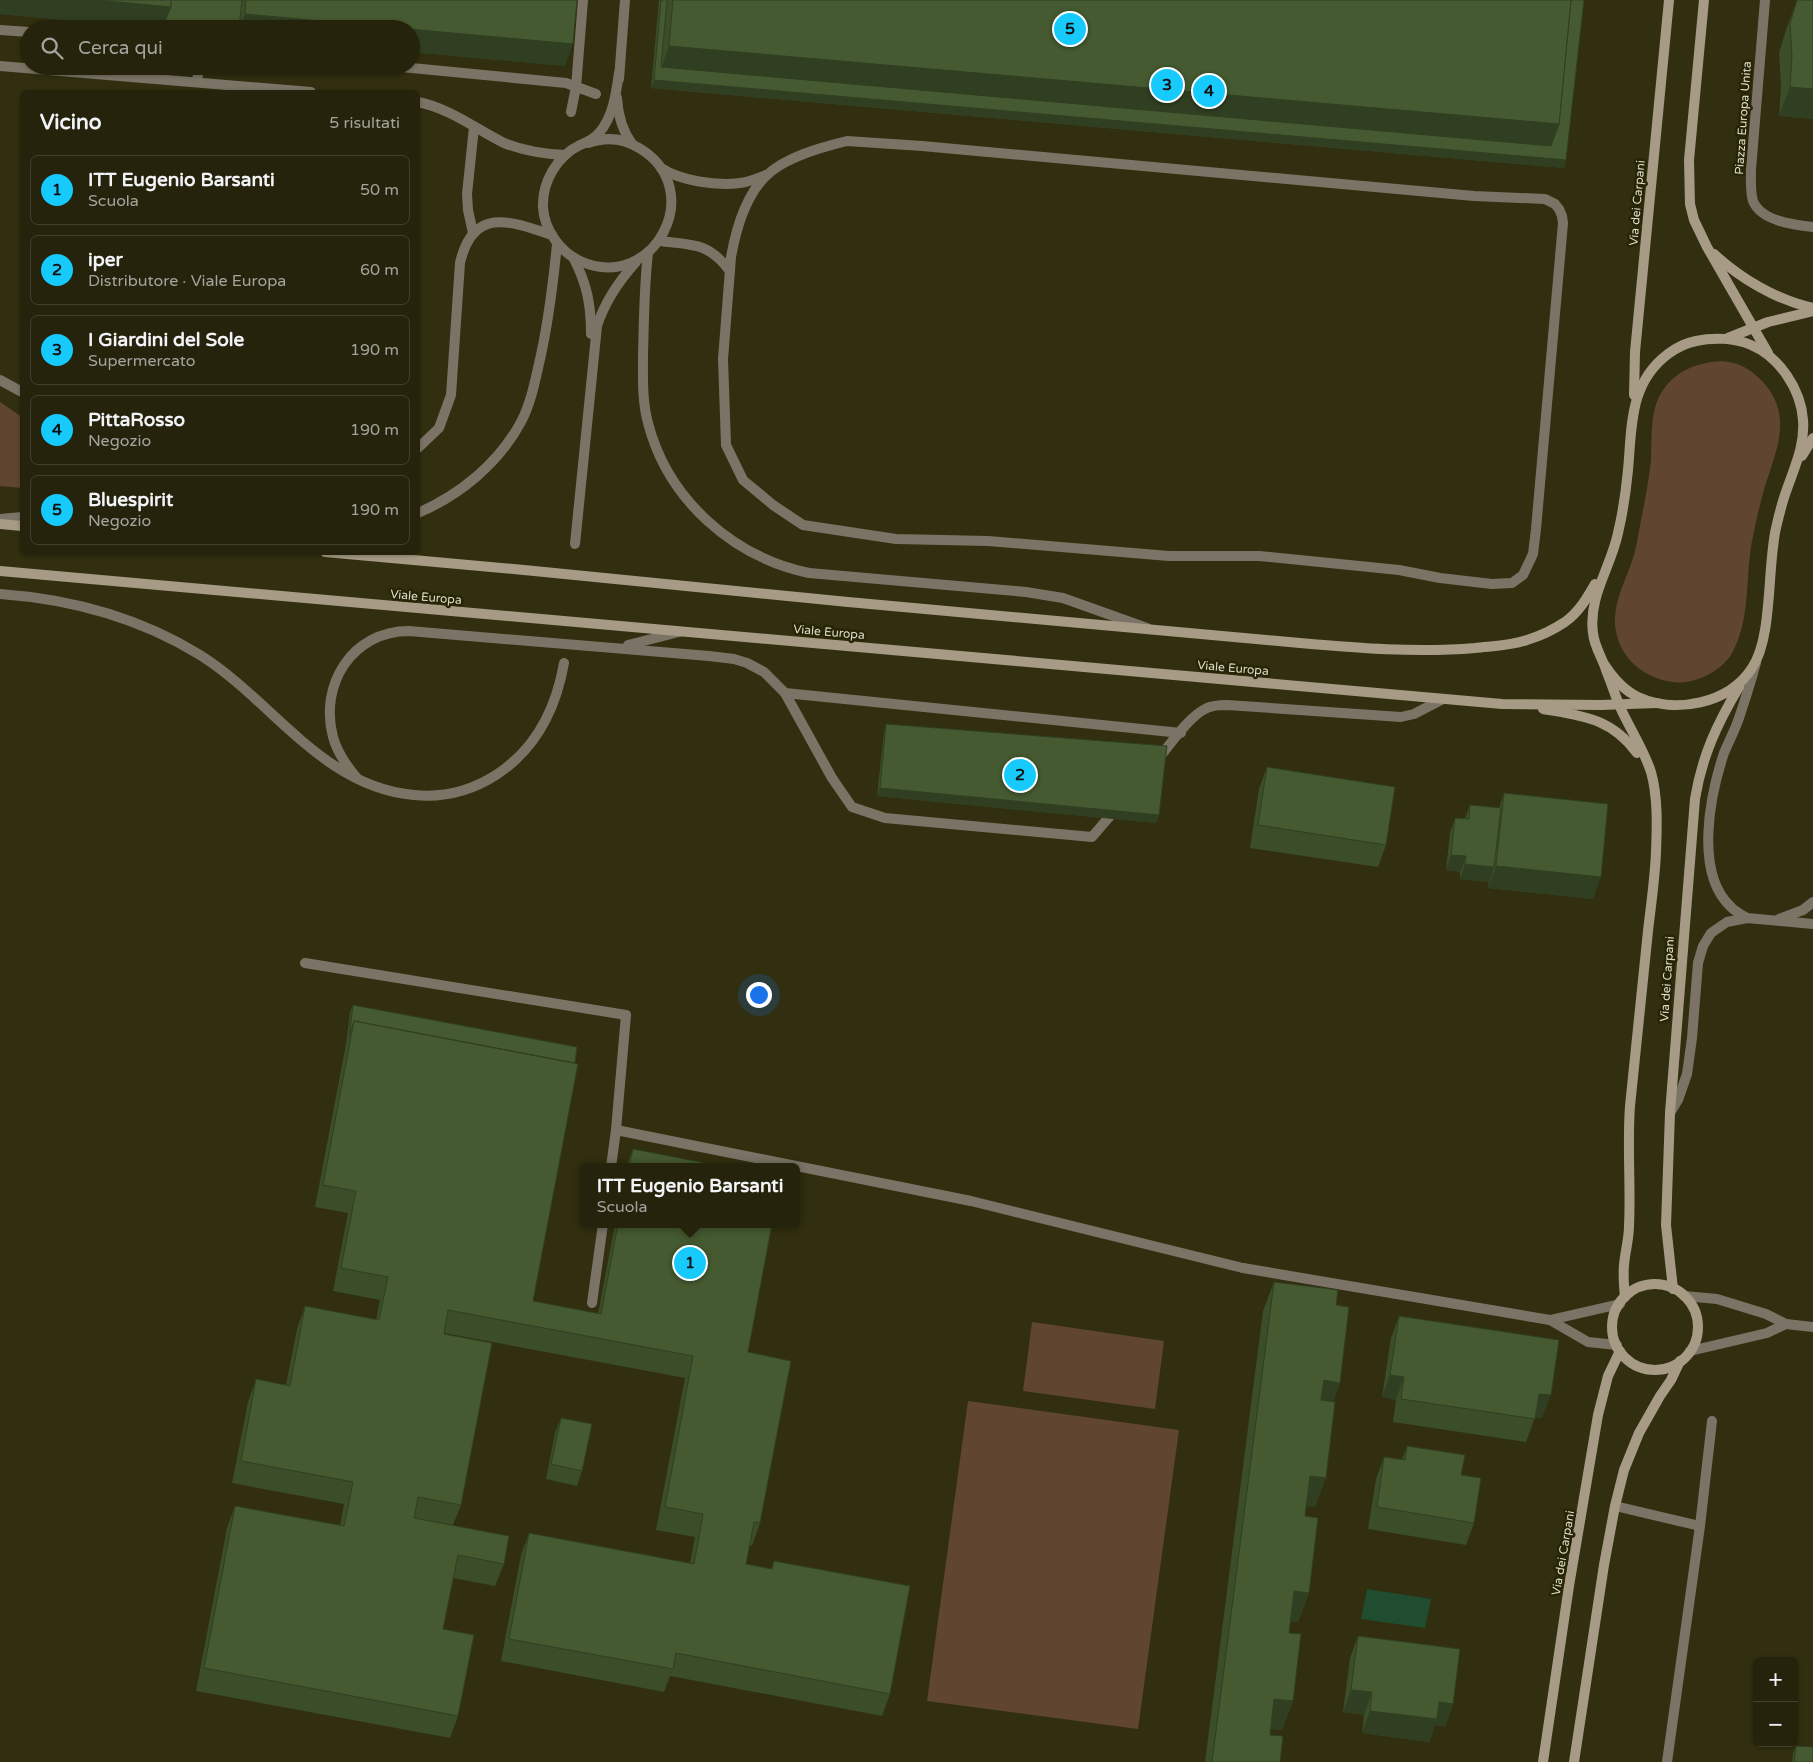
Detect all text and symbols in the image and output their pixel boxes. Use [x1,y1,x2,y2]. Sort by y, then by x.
pin: 5 [1054,10,1086,48]
search box [20,20,420,75]
icon: search [38,34,66,62]
text: Cerca qui [78,37,163,59]
street label: Piazza Europa Unita [1732,61,1754,175]
pin: 3 [1151,66,1183,104]
pin: 4 [1193,72,1225,110]
text: Vicino [40,110,102,135]
text: 5 risultati [329,113,400,133]
street label: Via dei Carpani [1626,160,1648,246]
text: ITT Eugenio Barsanti [88,169,275,191]
text: 1 [52,180,62,200]
text: 50 m [360,180,399,200]
text: Scuola [88,191,139,211]
text: iper [88,249,123,271]
text: 2 [52,260,62,280]
text: 60 m [360,260,399,280]
text: Distributore · Viale Europa [88,271,286,291]
text: I Giardini del Sole [88,329,244,351]
text: 3 [52,340,62,360]
text: 190 m [350,340,399,360]
text: Supermercato [88,351,195,371]
text: PittaRosso [88,409,185,431]
text: 4 [52,420,62,440]
text: 190 m [350,420,399,440]
text: Negozio [88,431,151,451]
text: Bluespirit [88,489,173,511]
text: 5 [52,500,62,520]
text: 190 m [350,500,399,520]
text: Negozio [88,511,151,531]
street label: Viale Europa [390,587,462,607]
street label: Viale Europa [793,622,865,642]
street label: Viale Europa [1197,658,1269,678]
pin: 2 [1004,756,1036,794]
street label: Via dei Carpani [1657,936,1677,1022]
your location [746,982,772,1008]
popup [580,1163,800,1228]
text: ITT Eugenio Barsanti [597,1175,783,1197]
text: Scuola [597,1197,647,1217]
pin: 1 [674,1244,706,1282]
street label: Via dei Carpani [1549,1510,1577,1596]
map controls [1753,1657,1798,1747]
button: + [1753,1657,1798,1702]
button: − [1753,1702,1798,1747]

